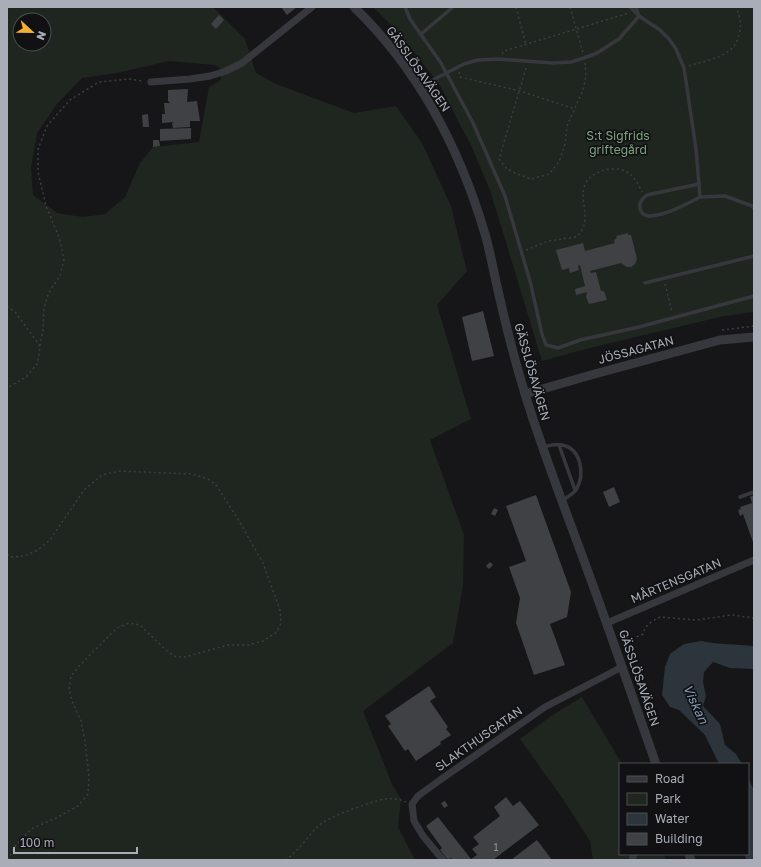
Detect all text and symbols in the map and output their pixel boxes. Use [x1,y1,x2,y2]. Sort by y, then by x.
north arrow [12,12,52,52]
street label: GÄSSLÖSAVÄGEN [383,23,453,114]
text: N [34,30,49,42]
park label: S:t Sigfrids griftegård [586,128,650,157]
street label: GÄSSLÖSAVÄGEN [511,321,554,422]
street label: JÖSSAGATAN [596,332,675,367]
street label: MÅRTENSGATAN [628,555,723,606]
street label: GÄSSLÖSAVÄGEN [616,628,663,728]
water label: Viskan [680,682,712,727]
street label: SLAKTHUSGATAN [432,703,525,774]
legend [619,763,749,855]
text: Road [655,771,684,786]
text: Park [655,791,681,806]
text: Water [655,811,689,826]
scale bar [14,829,137,855]
text: Building [655,831,703,846]
text: 100 m [20,835,54,850]
house number: 1 [494,841,499,853]

